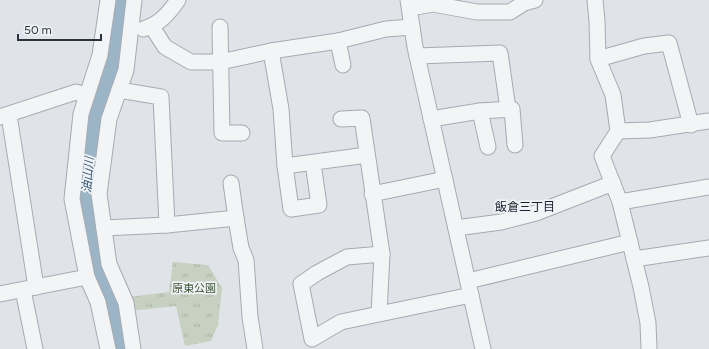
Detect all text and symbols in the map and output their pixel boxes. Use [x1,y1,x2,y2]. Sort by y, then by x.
scale bar [18,16,101,42]
text: 50 m [24,23,52,37]
water label: 油山川 [79,154,97,194]
district label: 飯倉三丁目 [495,200,555,214]
park label: 原東公園 [172,282,216,295]

